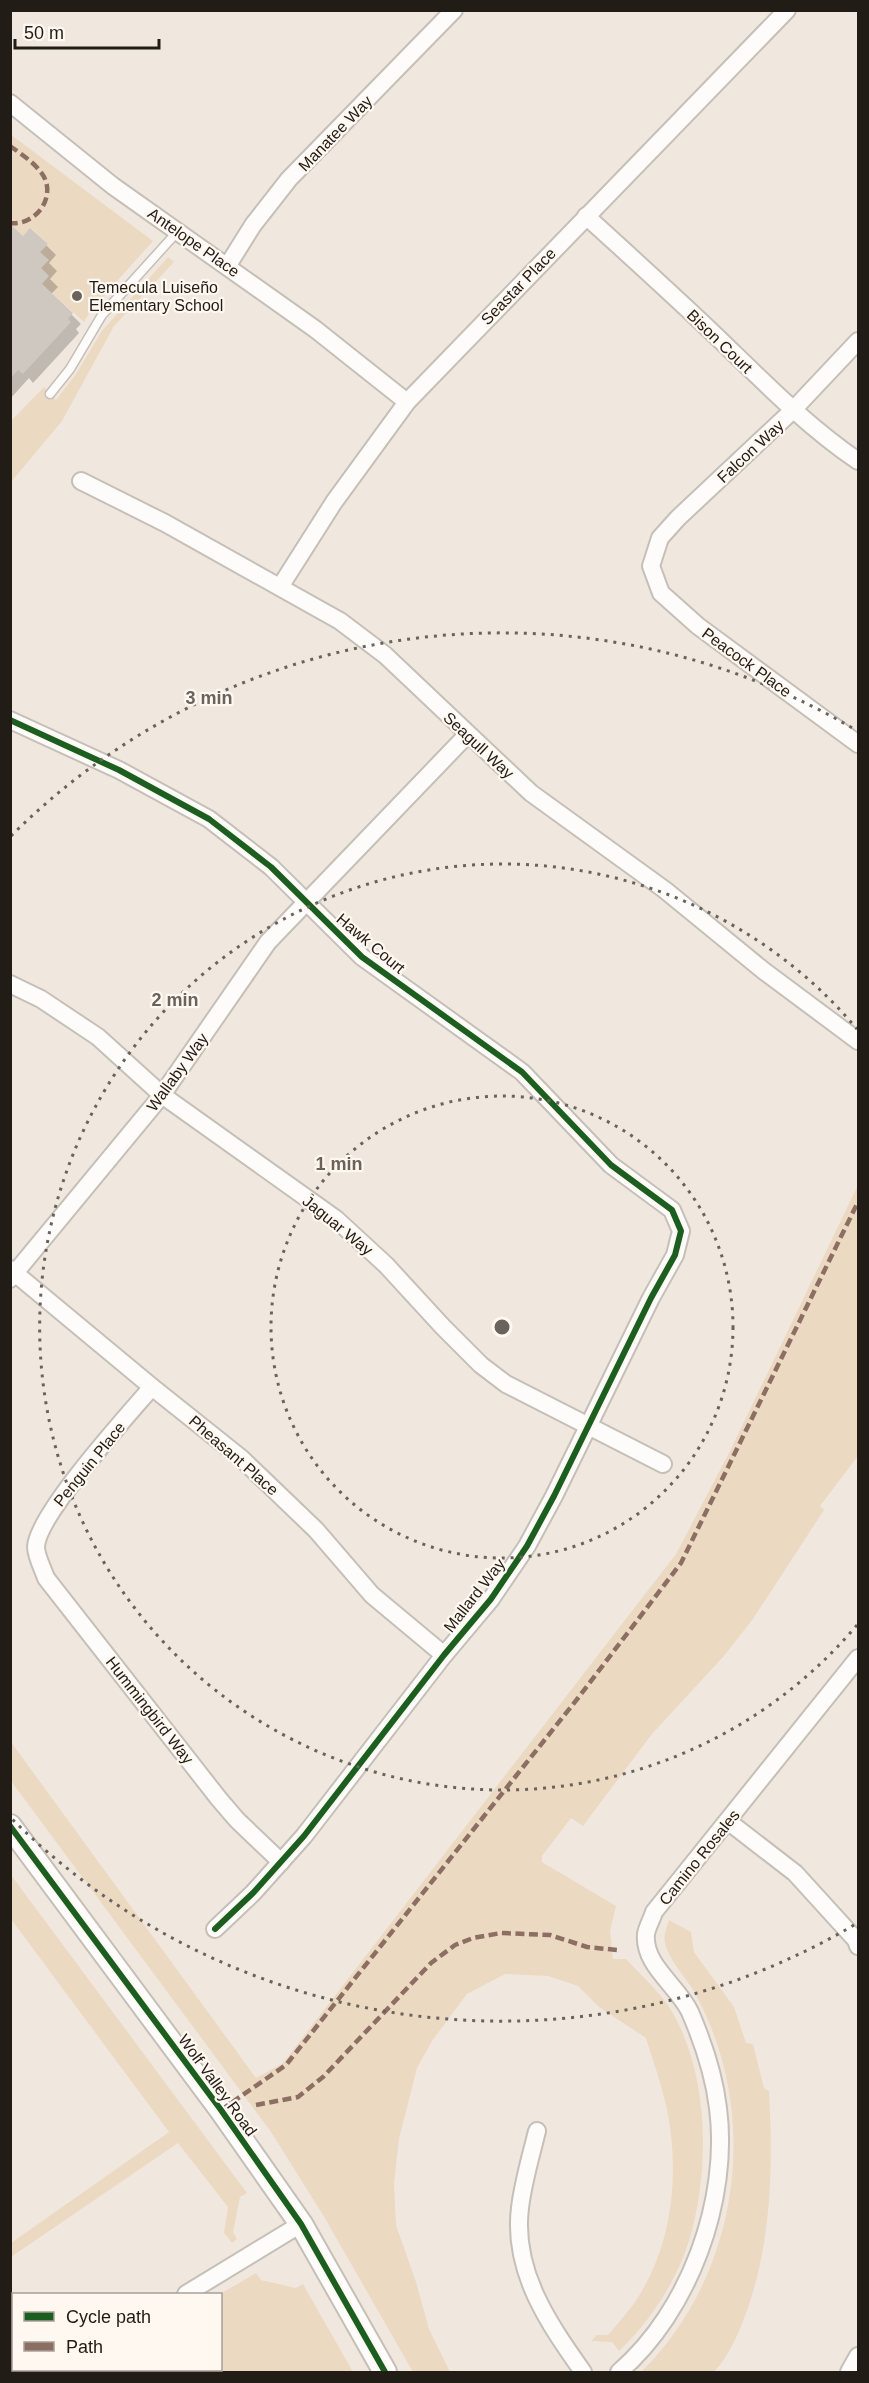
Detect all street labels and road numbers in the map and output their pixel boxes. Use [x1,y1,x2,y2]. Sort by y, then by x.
street label: Manatee Way [295,92,376,175]
street label: Antelope Place [145,205,243,280]
street label: Seastar Place [478,245,559,328]
street label: Bison Court [684,306,756,377]
street label: Falcon Way [714,417,787,486]
street label: Peacock Place [699,624,795,700]
street label: Seagull Way [440,709,517,782]
street label: Hawk Court [333,910,409,977]
street label: Wallaby Way [143,1030,211,1115]
street label: Jaguar Way [299,1192,376,1259]
street label: Pheasant Place [186,1412,282,1499]
street label: Penguin Place [50,1419,129,1510]
street label: Mallard Way [441,1555,508,1635]
street label: Hummingbird Way [103,1653,197,1767]
street label: Camino Rosales [656,1806,743,1908]
street label: Wolf Valley Road [175,2031,260,2139]

